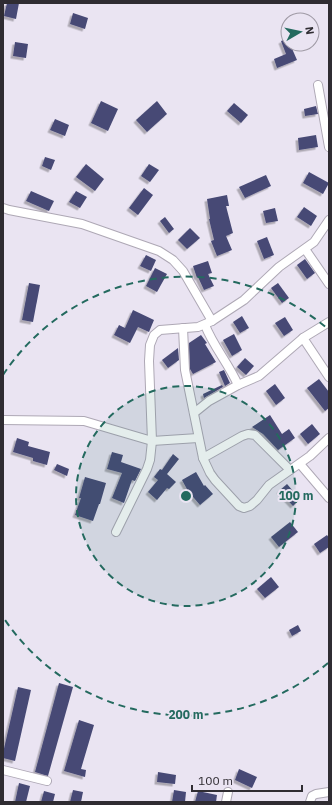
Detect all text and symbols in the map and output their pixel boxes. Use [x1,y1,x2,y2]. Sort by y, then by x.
north arrow [280,12,320,52]
text: N [302,25,317,35]
text: 100 m [278,488,314,503]
centre of rings [179,489,193,503]
text: 200 m [168,707,204,722]
scale bar [192,767,302,793]
text: 100 m [198,773,233,788]

